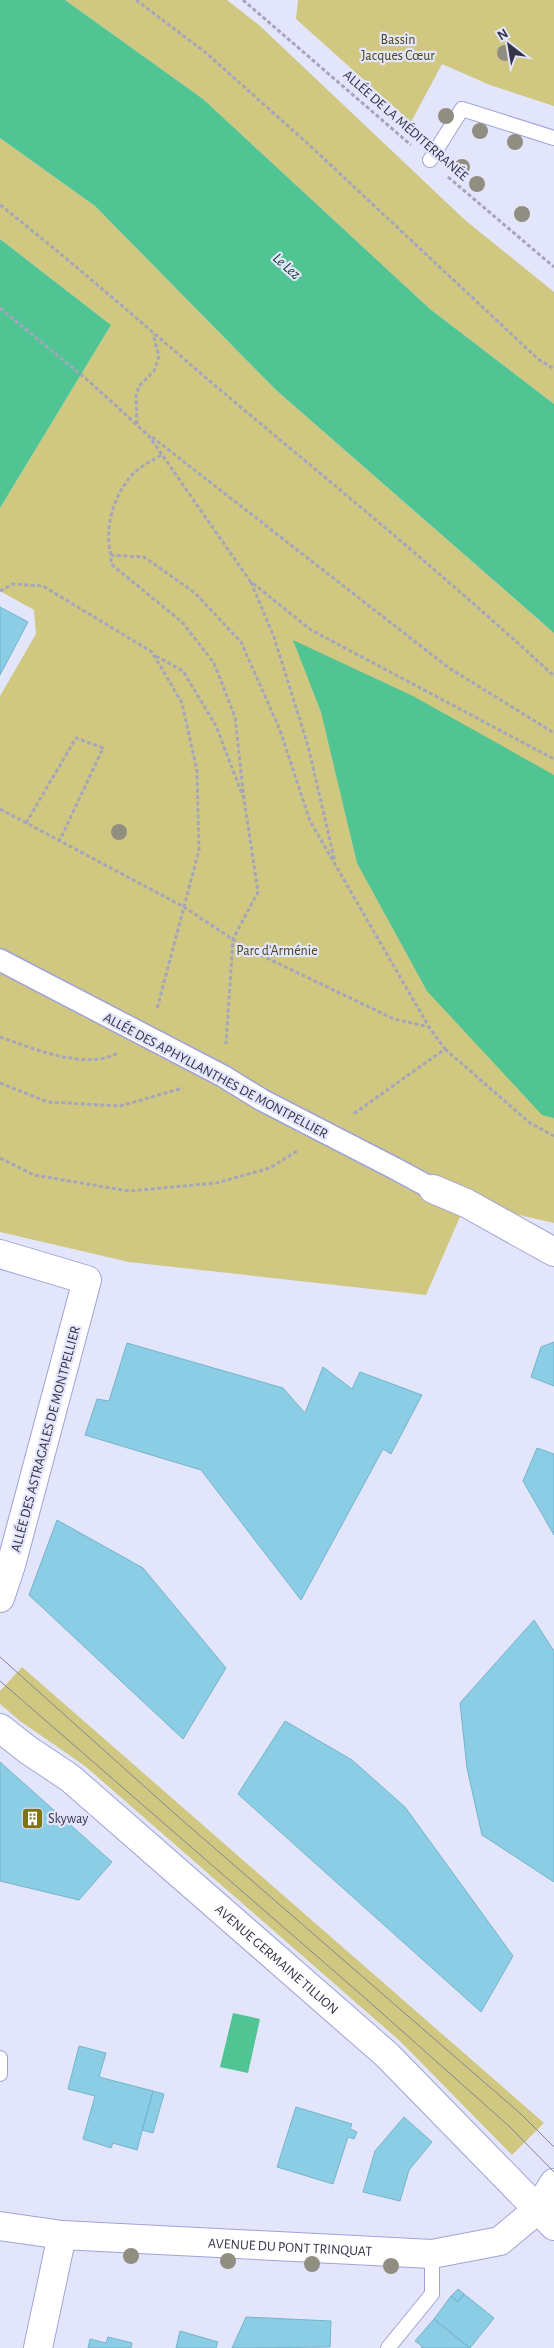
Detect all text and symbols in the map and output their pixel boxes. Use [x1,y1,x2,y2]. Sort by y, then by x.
north arrow [484,20,534,70]
text: N [495,26,511,43]
park label: Bassin Jacques Cœur [361,33,435,63]
street label: ALLÉE DE LA MÉDITERRANÉE [340,66,473,184]
water label: Le Lez [270,250,303,282]
park label: Parc d'Arménie [236,944,318,958]
street label: ALLÉE DES APHYLLANTHES DE MONTPELLIER [101,1008,332,1141]
street label: ALLÉE DES ASTRAGALES DE MONTPELLIER [6,1324,83,1554]
building icon: Skyway [20,1806,44,1830]
place label: Skyway [48,1812,88,1826]
street label: AVENUE GERMAINE TILLION [212,1902,341,2017]
street label: AVENUE DU PONT TRINQUAT [208,2237,372,2259]

